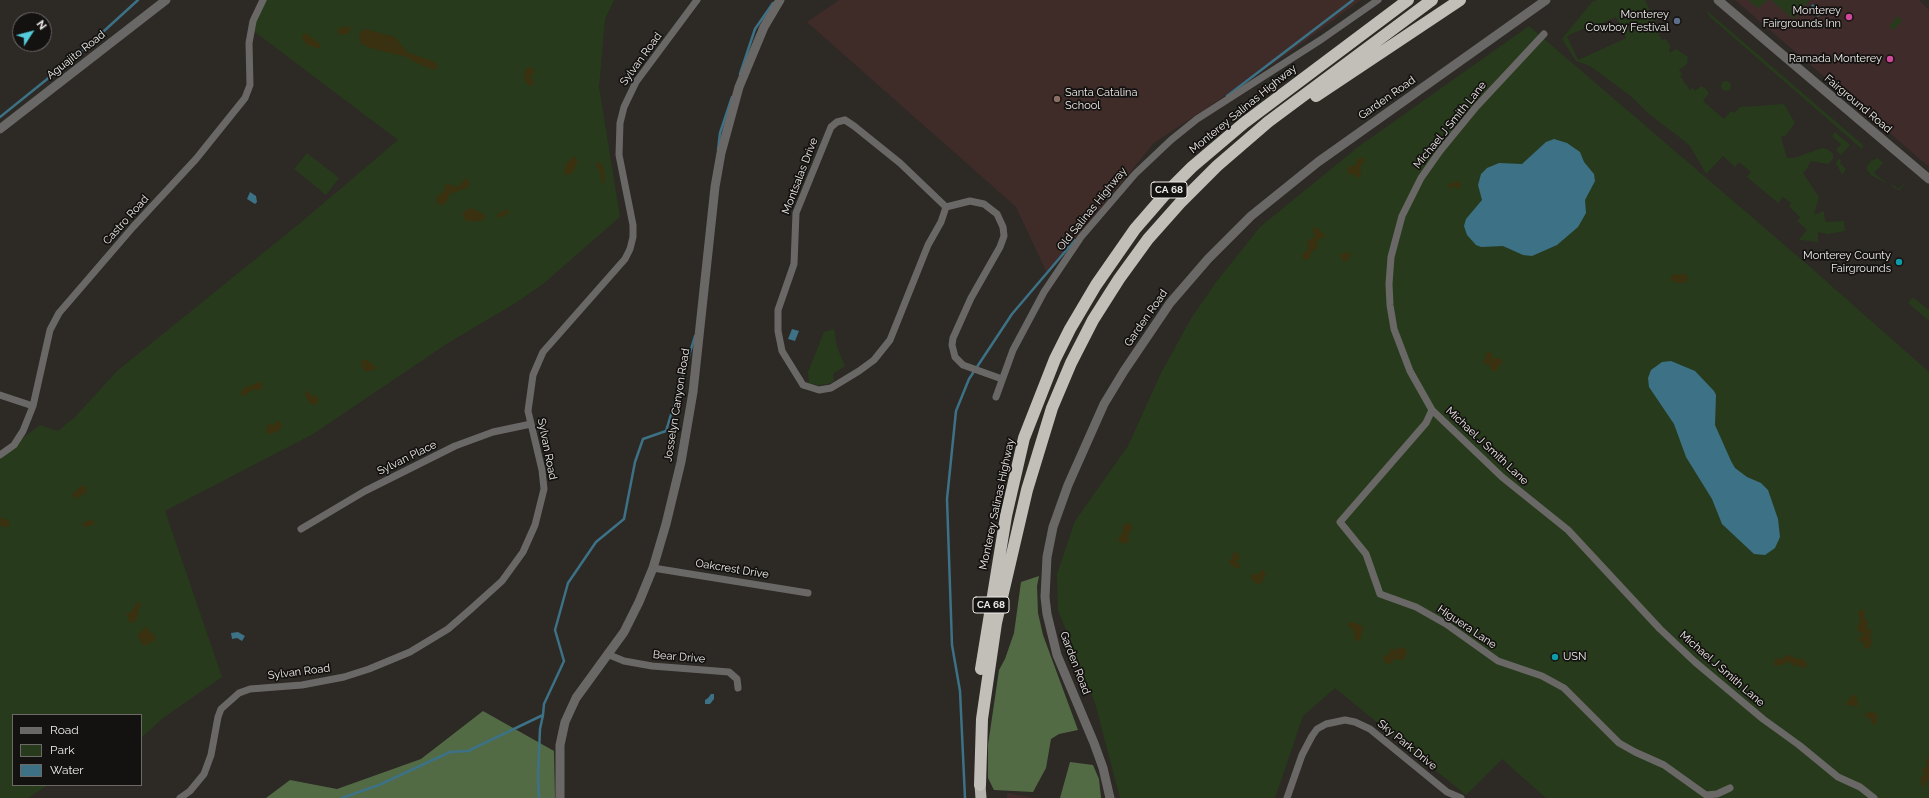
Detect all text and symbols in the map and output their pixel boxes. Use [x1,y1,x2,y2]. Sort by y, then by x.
place label: Monterey Fairgrounds Inn [1763,4,1841,30]
place label: Monterey Cowboy Festival [1586,8,1669,34]
north arrow [12,12,52,52]
marker: Monterey Fairgrounds Inn [1844,12,1854,22]
marker: Monterey Cowboy Festival [1672,16,1682,26]
text: N [34,18,49,32]
street label: Aguajito Road [44,28,108,82]
street label: Sylvan Road [617,30,665,88]
place label: Ramada Monterey [1789,52,1882,66]
marker: Ramada Monterey [1885,54,1895,64]
street label: Monterey Salinas Highway [1187,62,1299,156]
street label: Fairground Road [1822,72,1894,136]
street label: Garden Road [1356,74,1418,122]
street label: Michael J Smith Lane [1411,79,1489,171]
place label: Santa Catalina School [1065,86,1137,112]
marker: Santa Catalina School [1052,94,1062,104]
street label: Montsalas Drive [779,136,821,216]
street label: Old Salinas Highway [1054,165,1130,253]
road number: CA 68 [1151,182,1187,198]
street label: Castro Road [100,193,152,247]
place label: Monterey County Fairgrounds [1803,249,1891,275]
marker: Monterey County Fairgrounds [1894,257,1904,267]
street label: Garden Road [1122,287,1170,349]
street label: Josselyn Canyon Road [662,347,692,463]
street label: Michael J Smith Lane [1443,404,1531,488]
street label: Sylvan Road [535,417,559,481]
street label: Monterey Salinas Highway [977,437,1017,571]
street label: Sylvan Place [375,438,439,478]
street label: Oakcrest Drive [694,557,770,581]
road number: CA 68 [973,597,1009,613]
street label: Higuera Lane [1435,602,1499,652]
street label: Michael J Smith Lane [1677,629,1767,709]
street label: Garden Road [1057,630,1093,696]
street label: Bear Drive [652,648,706,666]
place label: USN [1563,650,1586,664]
marker: USN [1550,652,1560,662]
street label: Sylvan Road [267,662,331,682]
legend [12,714,142,786]
street label: Sky Park Drive [1375,717,1439,773]
text: Road [50,723,79,737]
text: Park [50,743,75,757]
text: Water [50,763,84,777]

